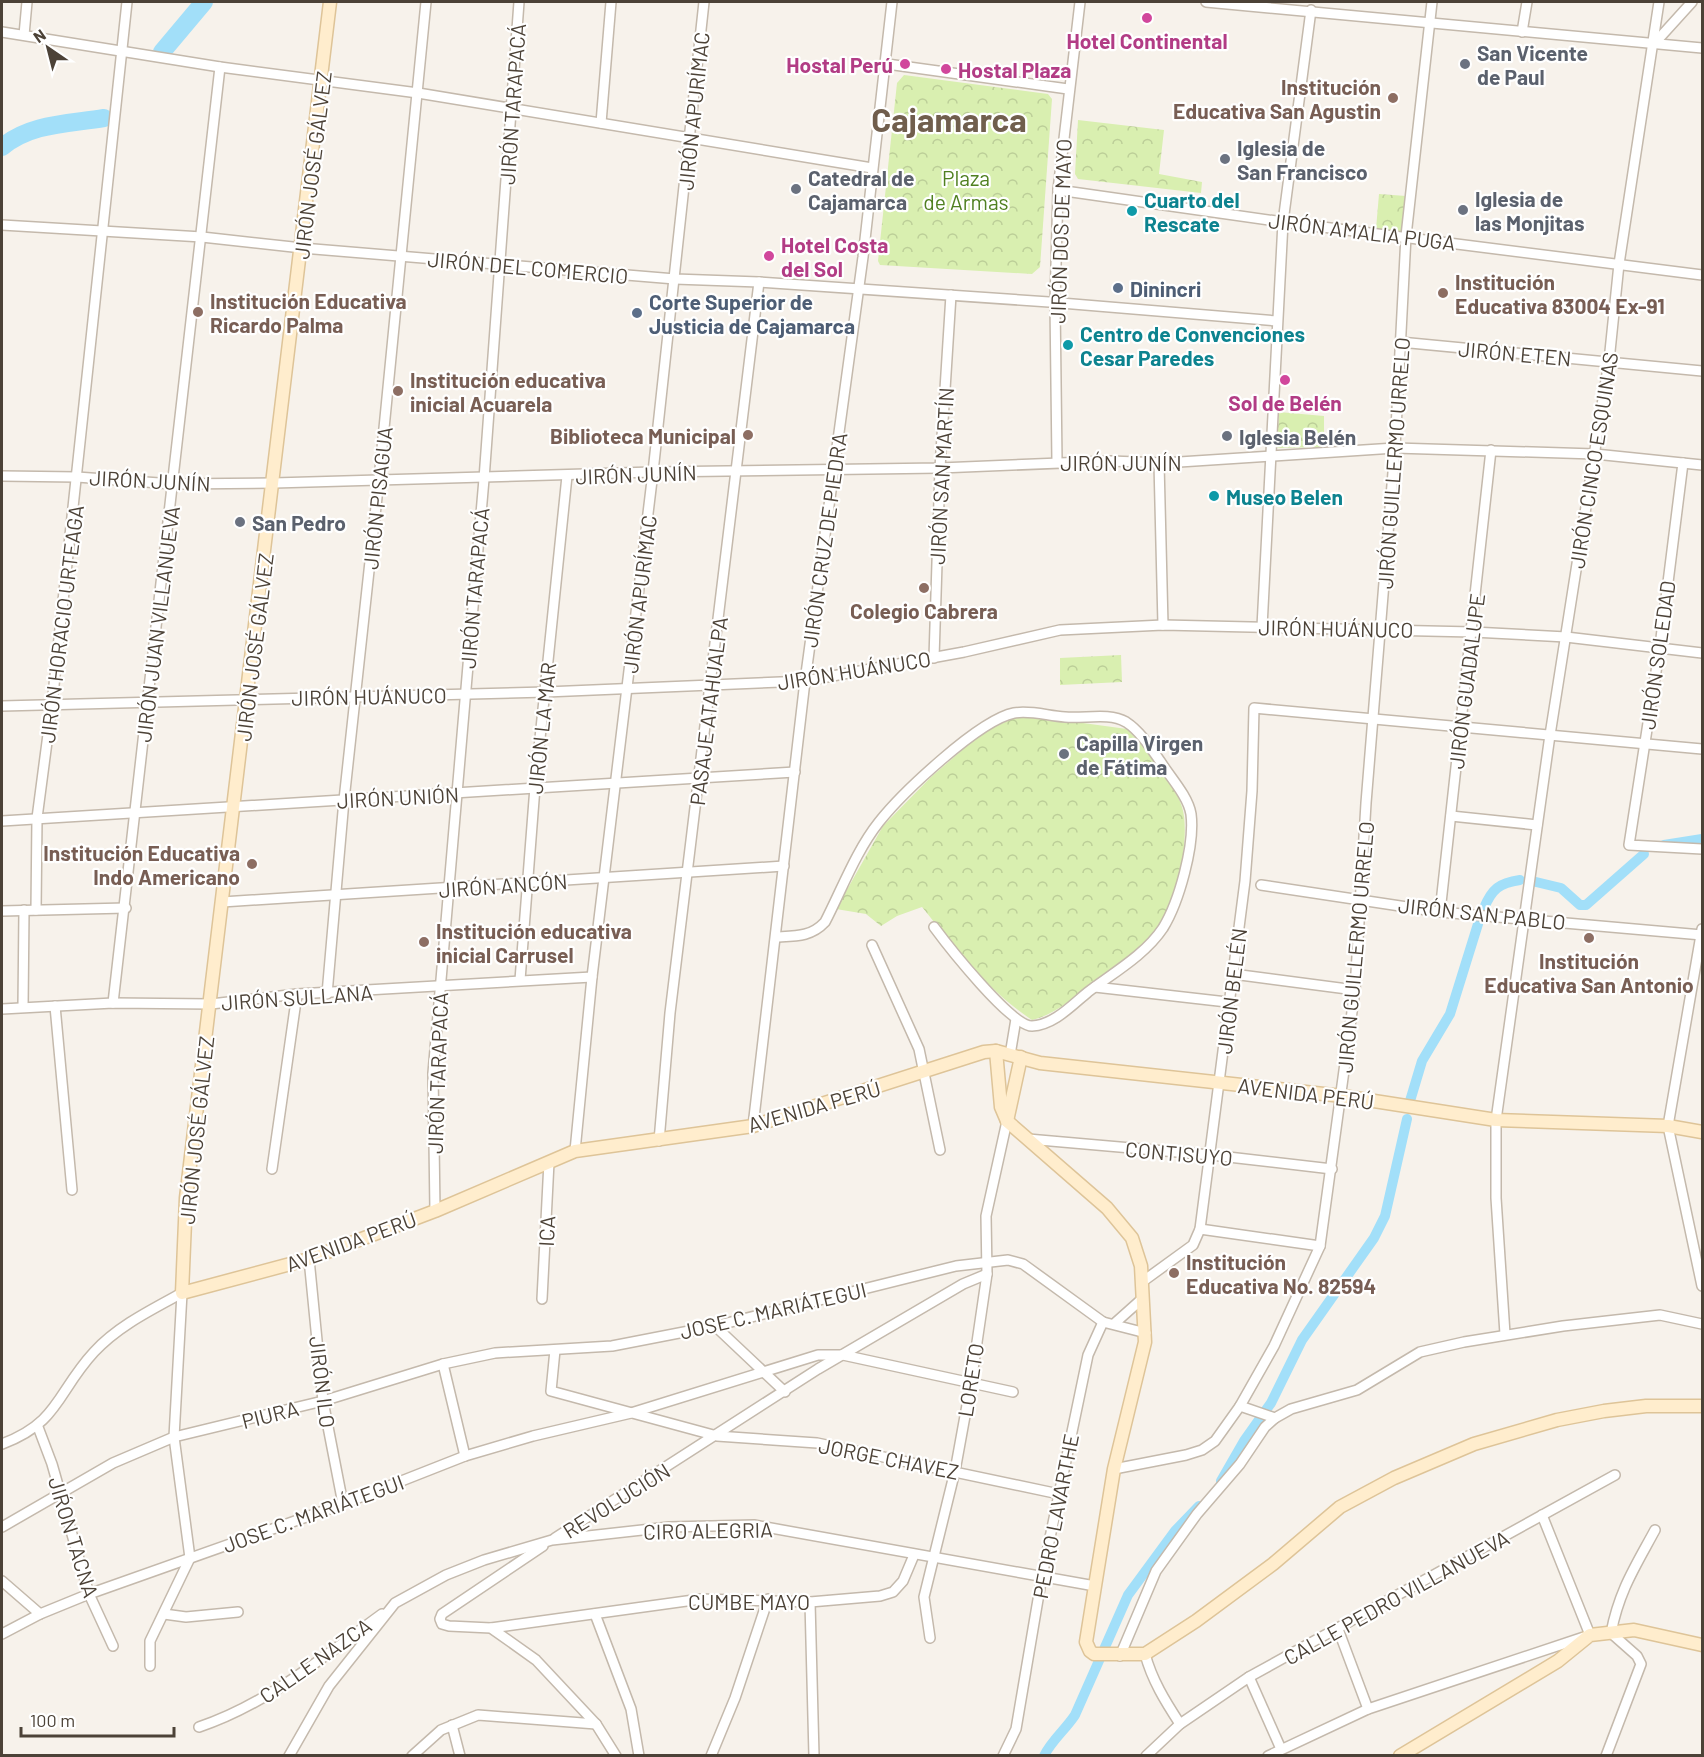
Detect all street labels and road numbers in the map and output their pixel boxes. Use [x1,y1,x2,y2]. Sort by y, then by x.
street label: JIRÓN TARAPACÁ [494,22,530,186]
street label: JIRÓN APURÍMAC [672,31,714,191]
street label: JIRÓN JOSÉ GÁLVEZ [288,70,336,260]
street label: JIRÓN DOS DE MAYO [1044,138,1076,324]
street label: JIRÓN AMALIA PUGA [1267,207,1457,255]
street label: JIRÓN DEL COMERCIO [427,246,629,288]
street label: JIRÓN GUILLERMO URRELO [1372,336,1414,590]
street label: JIRÓN ETEN [1457,336,1573,370]
street label: JIRÓN CINCO ESQUINAS [1564,350,1622,570]
street label: JIRÓN SAN MARTÍN [924,387,958,565]
street label: JIRÓN PISAGUA [357,425,397,571]
street label: JIRÓN CRUZ DE PIEDRA [797,431,851,649]
street label: JIRÓN JUNÍN [1060,450,1182,475]
street label: JIRÓN JUNÍN [575,459,697,489]
street label: JIRÓN JUNÍN [89,464,211,496]
street label: JIRÓN HORACIO URTEAGA [34,503,88,744]
street label: JIRÓN JUAN VILLANUEVA [130,504,184,744]
street label: JIRÓN TARAPACÁ [455,506,494,670]
street label: JIRÓN APURÍMAC [617,513,661,675]
street label: JIRÓN JOSÉ GÁLVEZ [230,552,278,742]
street label: JIRÓN SOLEDAD [1634,579,1680,731]
street label: JIRÓN GUADALUPE [1443,592,1489,770]
street label: JIRÓN HUÁNUCO [1258,614,1414,642]
street label: PASAJE ATAHUALPA [684,615,732,807]
street label: JIRÓN HUÁNUCO [775,646,933,694]
street label: JIRÓN LA MAR [522,661,560,795]
street label: JIRÓN HUÁNUCO [291,682,447,710]
street label: JIRÓN UNIÓN [336,781,460,813]
street label: JIRÓN GUILLERMO URRELO [1332,820,1378,1074]
street label: JIRÓN ANCÓN [438,868,568,902]
street label: JIRÓN SAN PABLO [1397,892,1567,934]
street label: JIRÓN BELÉN [1211,927,1251,1055]
street label: JIRÓN SULLANA [220,979,374,1015]
street label: JIRÓN TARAPACÁ [422,992,452,1154]
street label: JIRÓN JOSÉ GÁLVEZ [174,1035,218,1225]
street label: AVENIDA PERÚ [1236,1072,1376,1114]
street label: AVENIDA PERÚ [745,1075,883,1137]
street label: CONTISUYO [1124,1136,1234,1170]
street label: AVENIDA PERÚ [282,1206,420,1276]
street label: ICA [533,1215,559,1247]
street label: JOSE C. MARIÁTEGUI [677,1276,869,1344]
street label: JIRÓN ILO [305,1335,341,1429]
street label: LORETO [952,1341,988,1419]
street label: PIURA [239,1395,301,1433]
street label: JORGE CHAVEZ [817,1432,961,1484]
street label: PEDRO LAVARTHE [1027,1432,1083,1600]
street label: REVOLUCIÓN [558,1457,674,1543]
street label: JOSE C. MARIÁTEGUI [219,1469,407,1557]
street label: JIŔON TACNA [44,1474,104,1601]
street label: CIRO ALEGRIA [643,1516,773,1544]
street label: CALLE PEDRO VILLANUEVA [1279,1524,1513,1669]
street label: CUMBE MAYO [688,1589,810,1614]
street label: CALLE NAZCA [254,1612,376,1708]

